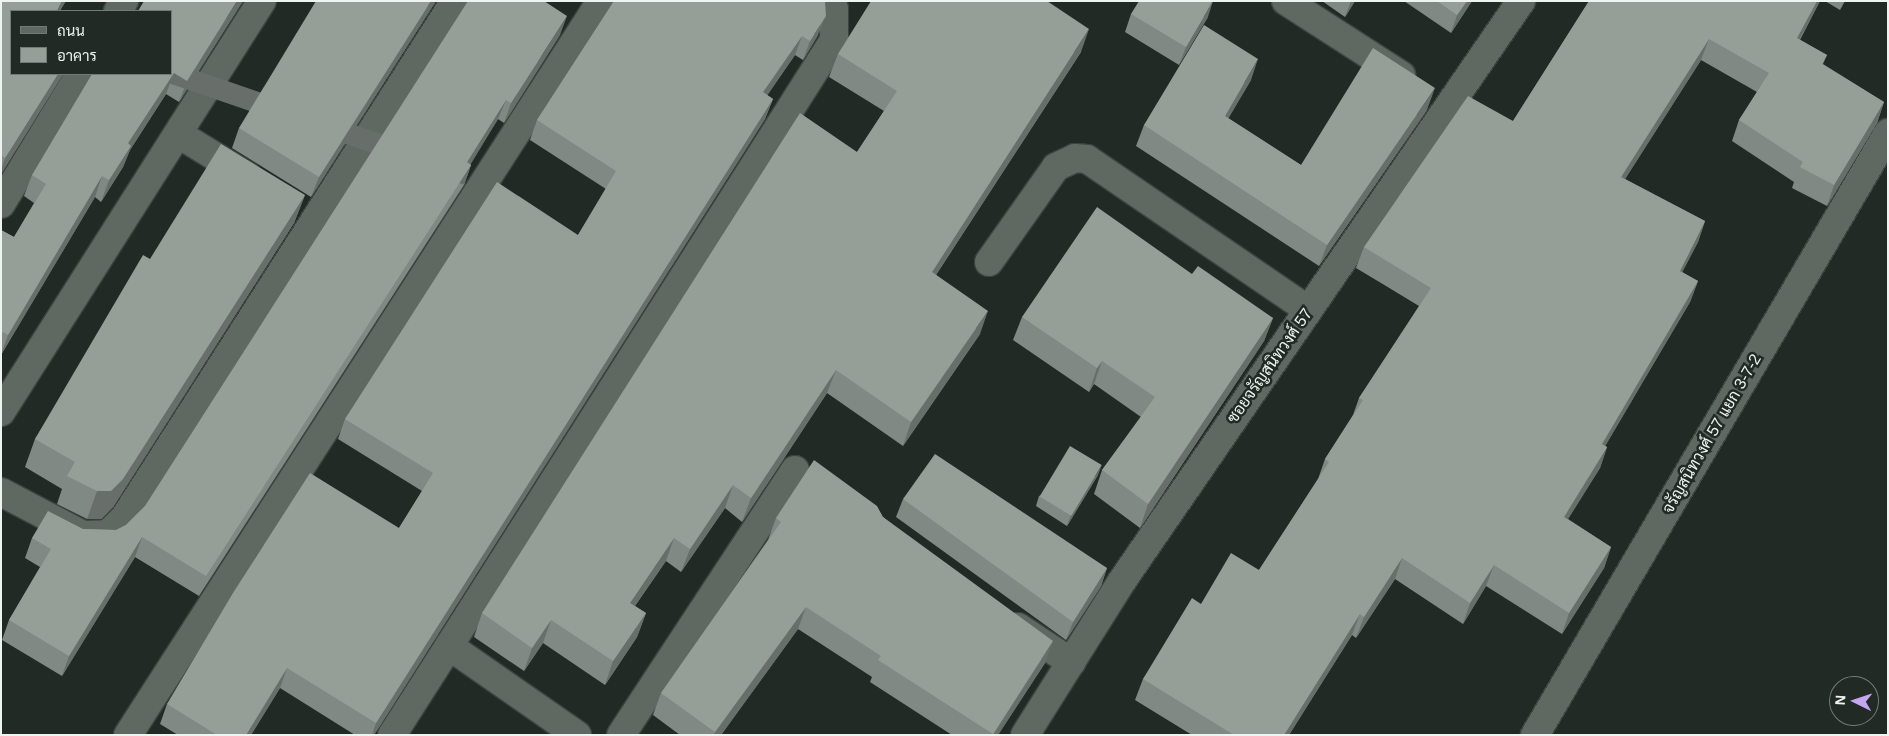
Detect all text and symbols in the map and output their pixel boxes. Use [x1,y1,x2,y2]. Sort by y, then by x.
legend [10,10,172,75]
text: ถนน [57,22,85,39]
text: อาคาร [57,47,97,64]
street label: ซอยจรัญสนิทวงศ์ 57 [1223,305,1317,427]
street label: จรัญสนิทวงศ์ 57 แยก 3-7-2 [1658,351,1766,517]
north arrow [1829,676,1879,726]
text: N [1832,694,1848,706]

